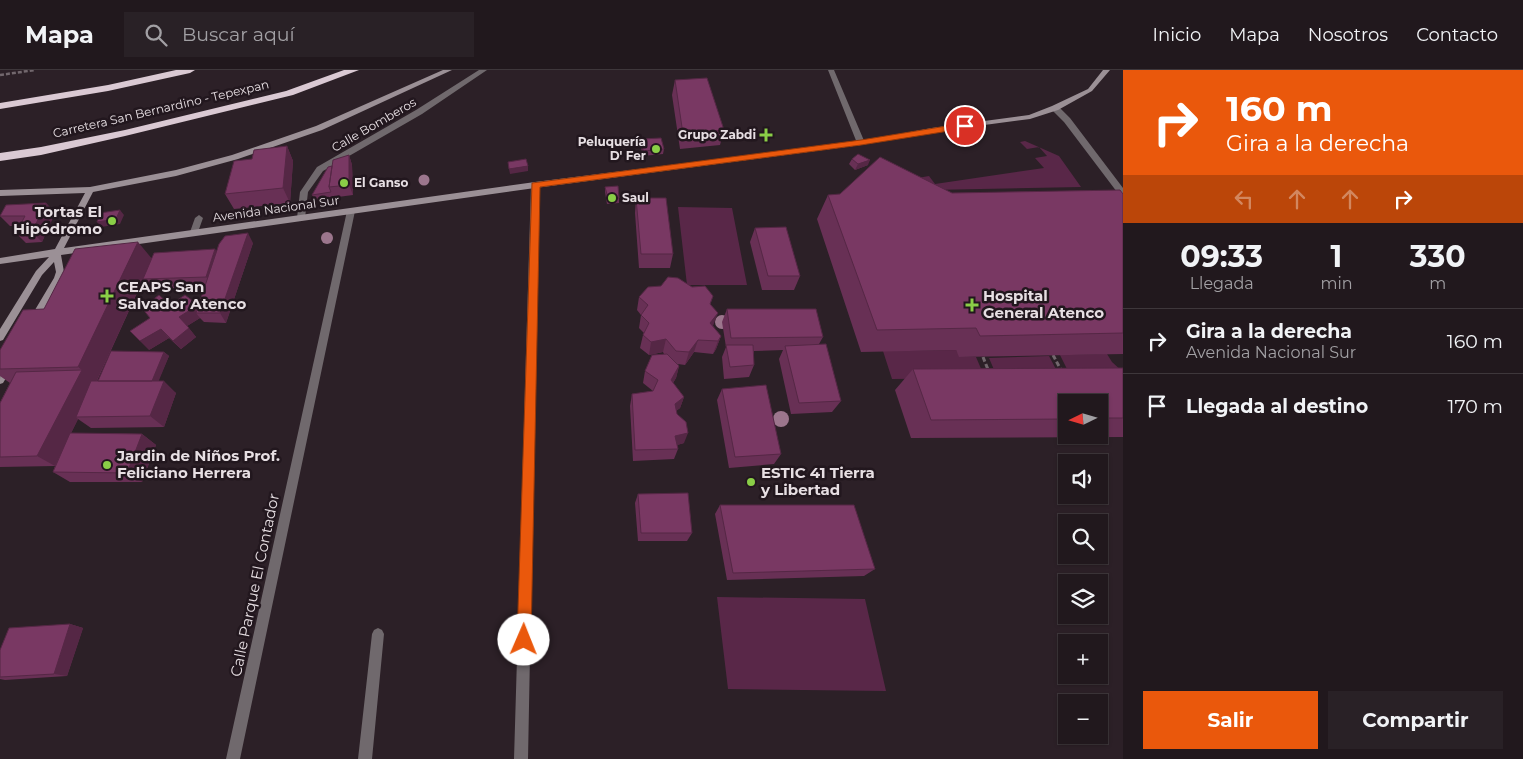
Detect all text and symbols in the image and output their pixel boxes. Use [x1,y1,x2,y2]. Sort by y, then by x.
search box [124,12,474,57]
text: Mapa [25,20,94,49]
icon: search [142,21,170,49]
text: Buscar aquí [182,23,295,46]
text: Inicio [1153,24,1201,46]
text: Mapa [1229,24,1280,46]
text: Nosotros [1308,24,1388,46]
text: Contacto [1416,24,1498,46]
street label: Carretera San Bernardino - Tepexpan [51,76,270,141]
text: 160 m [1226,87,1332,130]
icon: right [1143,90,1208,155]
street label: Calle Bomberos [329,94,419,155]
pin [944,105,986,147]
icon: arrive [951,112,979,140]
place label: Grupo Zabdi [678,127,756,142]
marker: Grupo Zabdi [760,129,772,141]
text: Gira a la derecha [1226,130,1409,157]
place label: Peluquería D' Fer [578,134,646,163]
marker: Peluquería D' Fer [650,143,662,155]
place label: El Ganso [354,175,408,190]
marker: El Ganso [338,177,350,189]
icon: left [1230,185,1258,213]
icon: ahead [1283,185,1311,213]
icon: ahead [1336,185,1364,213]
icon: right [1389,185,1417,213]
place label: Saul [622,190,649,205]
street label: Avenida Nacional Sur [212,192,340,225]
marker: Saul [606,192,618,204]
place label: Tortas El Hipódromo [13,202,102,238]
marker: Tortas El Hipódromo [106,215,118,227]
text: 09:33 [1180,238,1263,275]
text: 1 [1331,238,1342,275]
text: 330 [1410,238,1466,275]
text: Llegada [1190,274,1254,293]
text: min [1320,274,1353,293]
text: m [1429,274,1446,293]
place label: CEAPS San Salvador Atenco [118,277,247,313]
place label: Hospital General Atenco [983,286,1104,322]
marker: CEAPS San Salvador Atenco [100,289,114,303]
marker: Hospital General Atenco [965,298,979,312]
text: Gira a la derecha [1186,320,1352,343]
icon: right [1143,327,1171,355]
text: 160 m [1447,330,1503,353]
text: Avenida Nacional Sur [1186,343,1356,362]
icon: arrive [1143,392,1171,420]
north arrow [1058,394,1108,444]
map controls [1058,394,1108,744]
text: Llegada al destino [1186,395,1368,418]
text: 170 m [1448,395,1503,418]
place label: Jardin de Niños Prof. Feliciano Herrera [116,446,280,482]
button: sound [1058,454,1108,504]
marker: Jardin de Niños Prof. Feliciano Herrera [101,459,113,471]
place label: ESTIC 41 Tierra y Libertad [760,463,875,499]
marker: ESTIC 41 Tierra y Libertad [745,476,757,488]
street label: Calle Parque El Contador [226,491,283,678]
button: search [1058,514,1108,564]
button: layers [1058,574,1108,624]
position arrow [497,613,549,665]
button: + [1058,634,1108,684]
button: Salir [1143,691,1318,749]
button: Compartir [1328,691,1503,749]
button: − [1058,694,1108,744]

